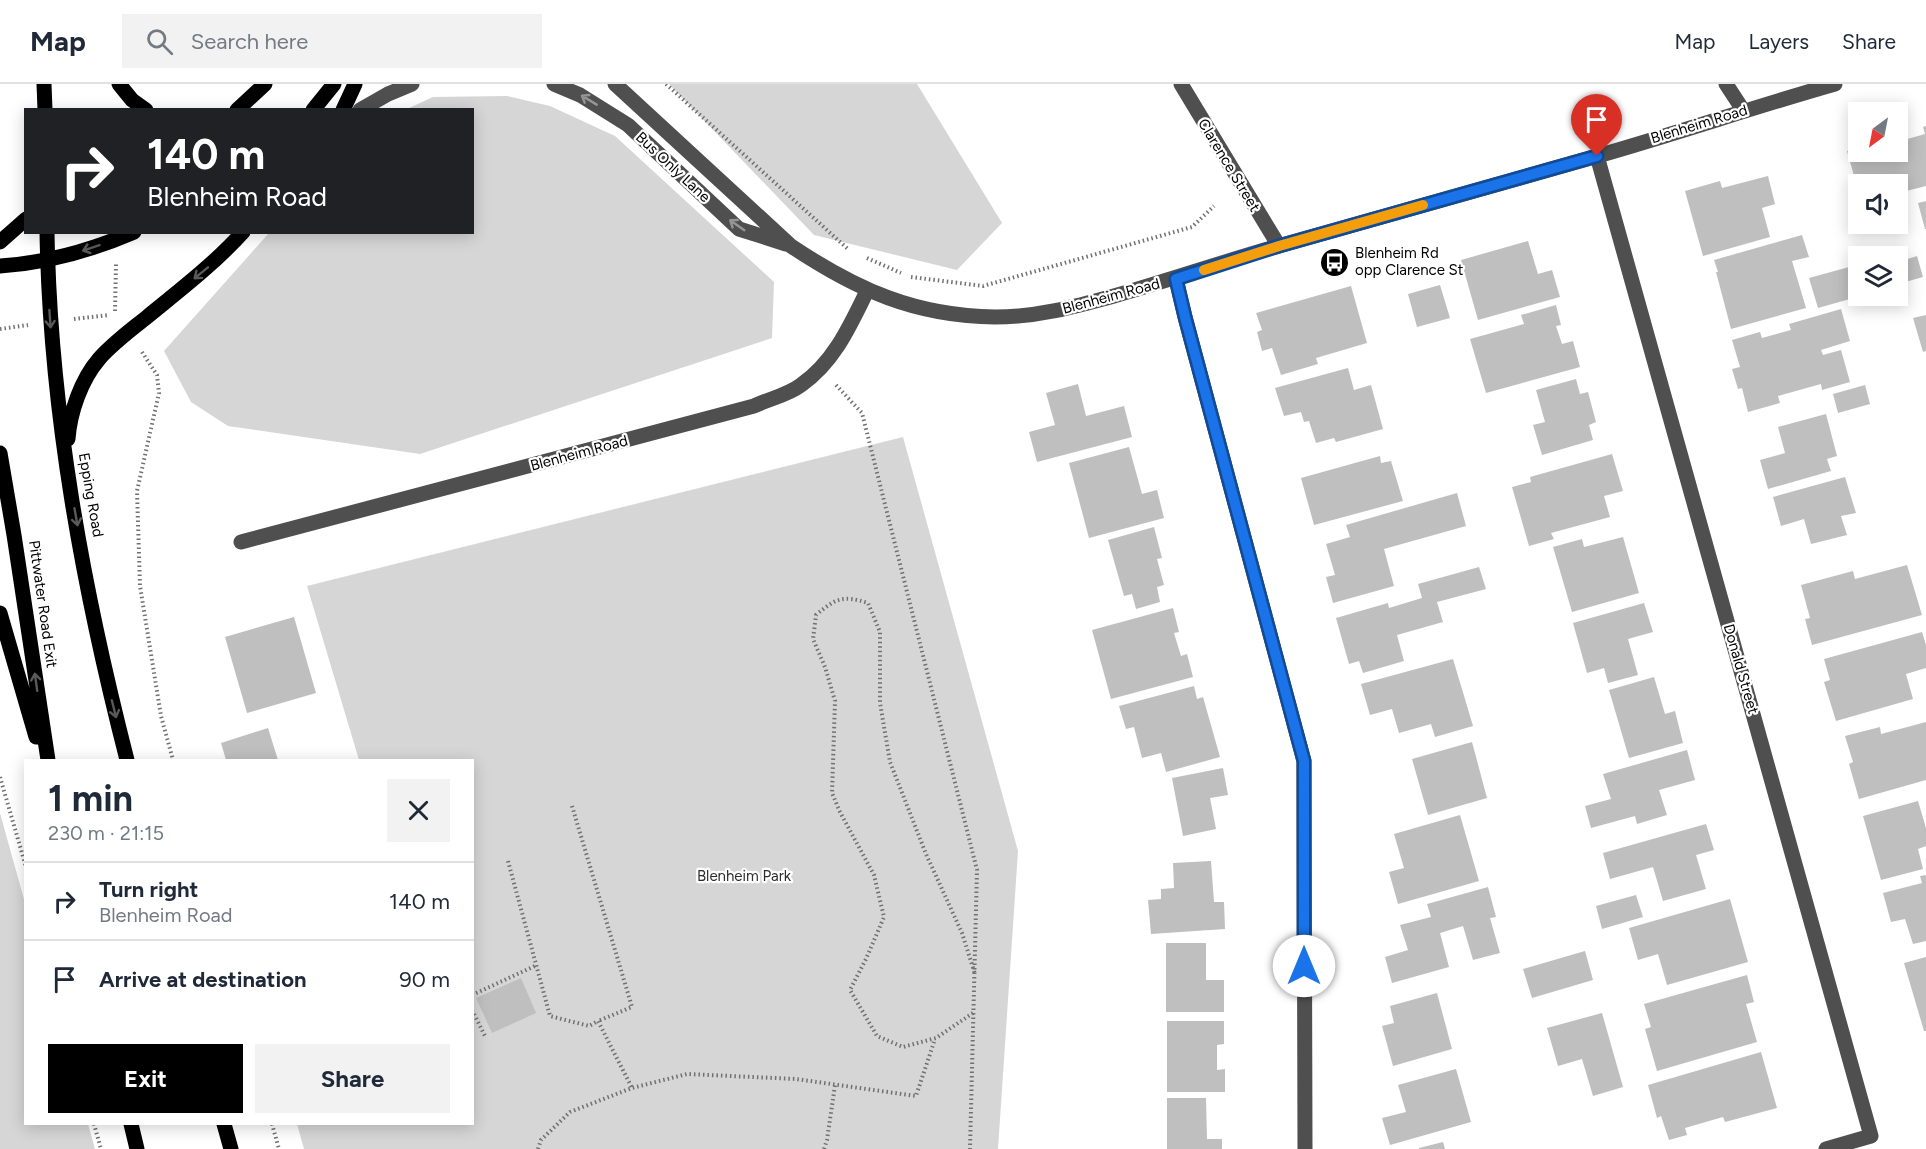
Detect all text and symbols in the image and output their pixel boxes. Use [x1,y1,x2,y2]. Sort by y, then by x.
search box [122,14,542,68]
text: Map [30,24,86,58]
icon: search [143,25,176,58]
text: Search here [191,28,308,55]
text: Map [1675,29,1715,54]
text: Layers [1748,29,1809,54]
text: Share [1842,29,1896,54]
one-way arrow [581,94,598,106]
pin [1571,94,1622,156]
street label: Blenheim Road [1649,101,1749,147]
north arrow [1848,102,1908,162]
map controls [1848,102,1908,306]
icon: arrive [1580,103,1613,136]
street label: Clarence Street [1194,115,1264,215]
street label: Bus Only Lane [632,128,714,206]
text: 140 m [147,129,265,180]
icon: right [48,132,126,210]
button: sound [1848,174,1908,234]
text: Blenheim Road [147,180,327,213]
one-way arrow [730,219,746,231]
one-way arrow [82,244,101,255]
place label: Blenheim Rd opp Clarence St [1355,244,1464,279]
bus stop icon: Blenheim Rd opp Clarence St [1318,246,1350,278]
button: layers [1848,246,1908,306]
one-way arrow [193,266,209,279]
street label: Blenheim Road [1060,274,1162,318]
one-way arrow [45,309,56,329]
street label: Blenheim Road [528,431,630,475]
street label: Epping Road [75,451,107,539]
one-way arrow [71,507,82,527]
street label: Pittwater Road Exit [25,539,61,669]
street label: Donald Street [1720,622,1763,716]
one-way arrow [30,672,41,692]
one-way arrow [108,699,120,718]
text: 1 min [48,777,133,820]
button: close [387,779,450,842]
text: 230 m · 21:15 [48,821,164,845]
park label: Blenheim Park [697,867,792,885]
text: Turn right [99,876,198,903]
icon: right [48,885,81,918]
text: 140 m [389,888,450,915]
text: Blenheim Road [99,903,232,927]
position arrow [1272,934,1336,998]
icon: arrive [48,963,81,996]
text: Arrive at destination [99,966,307,993]
text: 90 m [399,966,450,993]
button: Exit [48,1044,243,1113]
button: Share [255,1044,450,1113]

